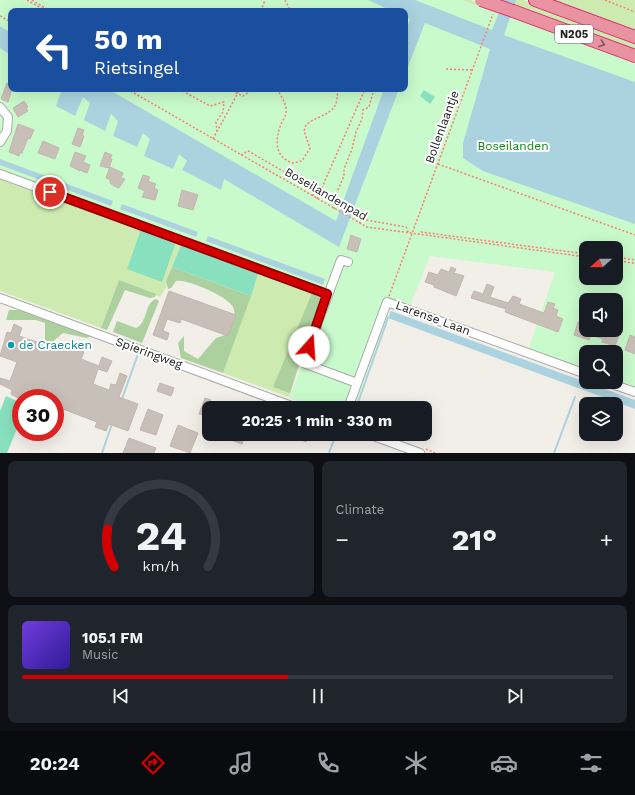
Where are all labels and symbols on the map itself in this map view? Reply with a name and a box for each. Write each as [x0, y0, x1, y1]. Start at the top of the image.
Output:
road number: N205 [555, 25, 593, 43]
one-way arrow [599, 40, 606, 48]
street label: Bollenlaantje [422, 89, 462, 165]
park label: Boseilanden [477, 139, 549, 153]
street label: Boseilandenpad [282, 165, 370, 223]
pin [33, 175, 67, 209]
north arrow [579, 241, 623, 285]
street label: Larense Laan [394, 298, 472, 338]
position arrow [288, 326, 330, 368]
street label: Spieringweg [114, 334, 185, 372]
place label: de Craecken [19, 338, 92, 352]
marker: de Craecken [6, 340, 16, 350]
speed limit sign: 30 [12, 389, 64, 441]

